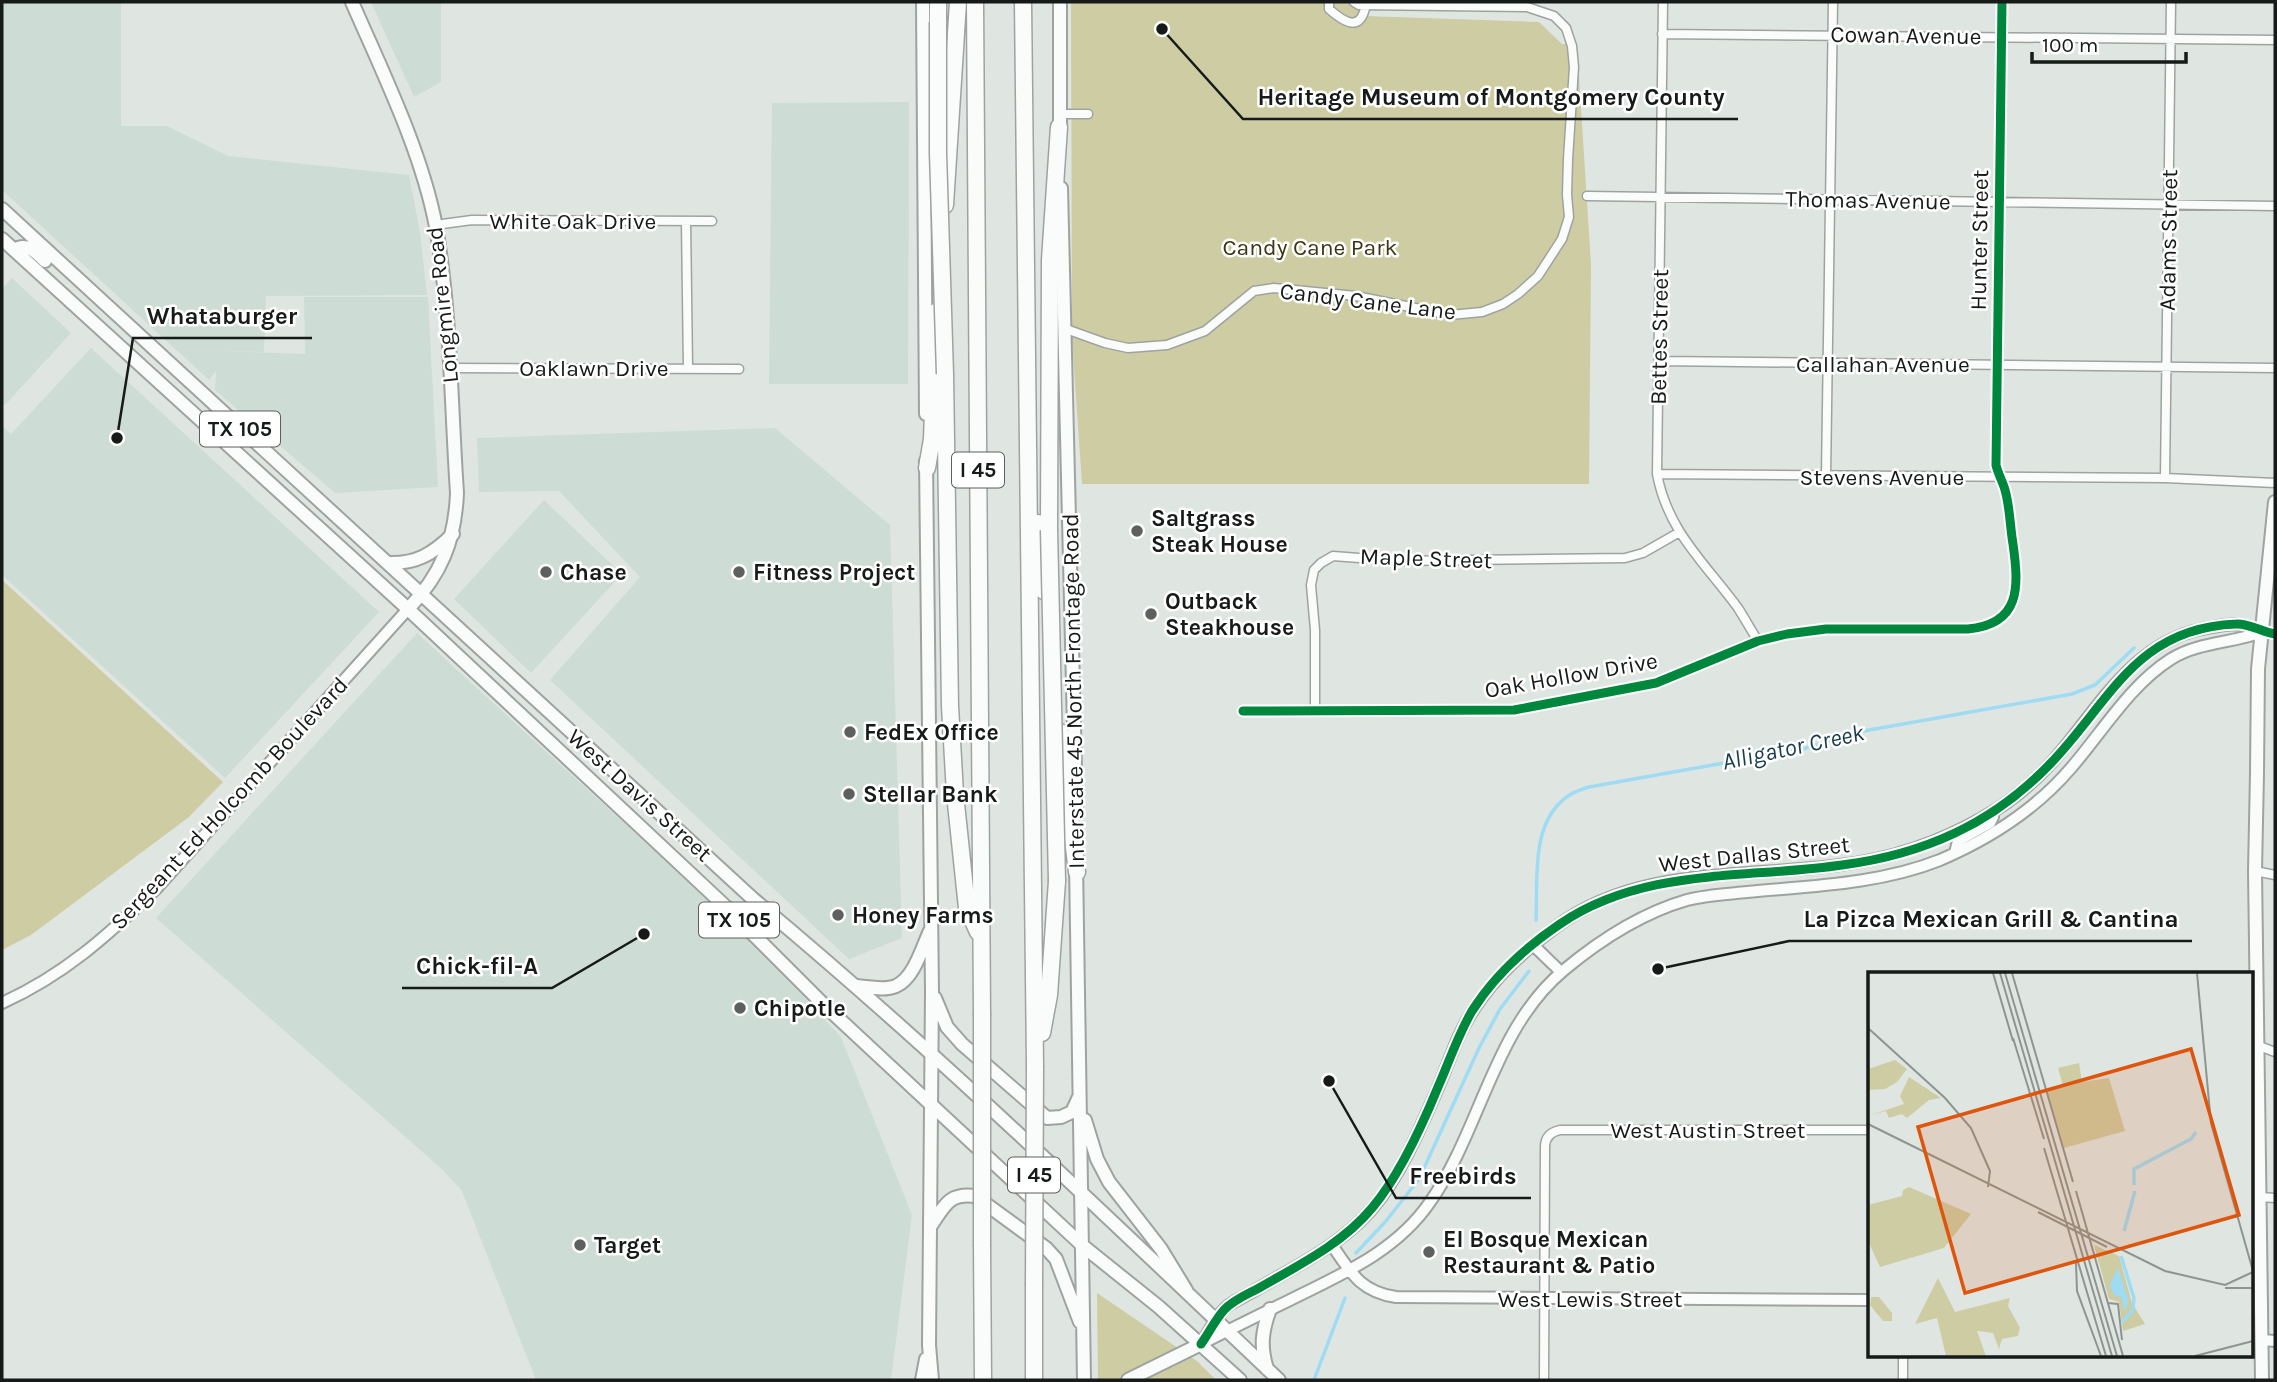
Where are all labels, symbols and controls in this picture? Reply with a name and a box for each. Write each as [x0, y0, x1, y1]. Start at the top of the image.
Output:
street label: Cowan Avenue [1830, 21, 1982, 50]
scale bar [2032, 21, 2186, 65]
text: 100 m [2042, 33, 2099, 57]
callout: Heritage Museum of Montgomery County [1243, 74, 1738, 119]
text: Heritage Museum of Montgomery County [1258, 83, 1724, 111]
street label: Hunter Street [1965, 169, 1994, 311]
street label: Adams Street [2154, 169, 2183, 311]
street label: Thomas Avenue [1785, 186, 1951, 215]
street label: White Oak Drive [490, 208, 656, 235]
street label: Longmire Road [421, 225, 464, 384]
park label: Candy Cane Park [1222, 234, 1398, 261]
street label: Bettes Street [1645, 268, 1674, 405]
street label: Candy Cane Lane [1278, 277, 1458, 326]
callout: Whataburger [133, 293, 312, 338]
text: Whataburger [147, 302, 298, 330]
street label: Callahan Avenue [1796, 351, 1970, 378]
street label: Oaklawn Drive [519, 355, 669, 382]
road number: TX 105 [200, 412, 280, 446]
road number: I 45 [952, 452, 1004, 488]
street label: Stevens Avenue [1800, 464, 1964, 491]
place label: Saltgrass Steak House [1151, 505, 1288, 558]
street label: Interstate 45 North Frontage Road [1057, 513, 1090, 869]
marker: Saltgrass Steak House [1129, 523, 1145, 539]
street label: Maple Street [1359, 543, 1493, 574]
place label: Chase [560, 559, 627, 586]
place label: Fitness Project [753, 559, 915, 586]
marker: Chase [538, 564, 554, 580]
marker: Fitness Project [731, 564, 747, 580]
place label: Outback Steakhouse [1165, 588, 1294, 641]
marker: Outback Steakhouse [1143, 606, 1159, 622]
street label: Oak Hollow Drive [1482, 647, 1660, 704]
street label: Sergeant Ed Holcomb Boulevard [105, 671, 354, 935]
water label: Alligator Creek [1719, 718, 1867, 776]
place label: FedEx Office [864, 719, 999, 746]
street label: West Davis Street [562, 724, 718, 867]
marker: FedEx Office [842, 724, 858, 740]
place label: Stellar Bank [863, 781, 998, 808]
marker: Stellar Bank [841, 786, 857, 802]
street label: West Dallas Street [1657, 831, 1851, 878]
callout: La Pizca Mexican Grill & Cantina [1789, 896, 2192, 941]
road number: TX 105 [699, 902, 779, 937]
place label: Honey Farms [852, 902, 994, 929]
text: La Pizca Mexican Grill & Cantina [1803, 905, 2179, 933]
marker: Honey Farms [830, 907, 846, 923]
callout: Chick-fil-A [402, 943, 552, 988]
text: Chick-fil-A [416, 952, 538, 980]
inset map [1868, 972, 2252, 1358]
place label: Chipotle [754, 995, 846, 1022]
marker: Chipotle [732, 1000, 748, 1016]
street label: West Austin Street [1610, 1117, 1806, 1144]
callout: Freebirds [1396, 1153, 1531, 1198]
road number: I 45 [1008, 1158, 1060, 1192]
text: Freebirds [1409, 1162, 1517, 1190]
place label: El Bosque Mexican Restaurant & Patio [1443, 1226, 1655, 1279]
place label: Target [594, 1232, 661, 1259]
marker: Target [572, 1237, 588, 1253]
marker: El Bosque Mexican Restaurant & Patio [1421, 1244, 1437, 1260]
street label: West Lewis Street [1498, 1286, 1683, 1313]

